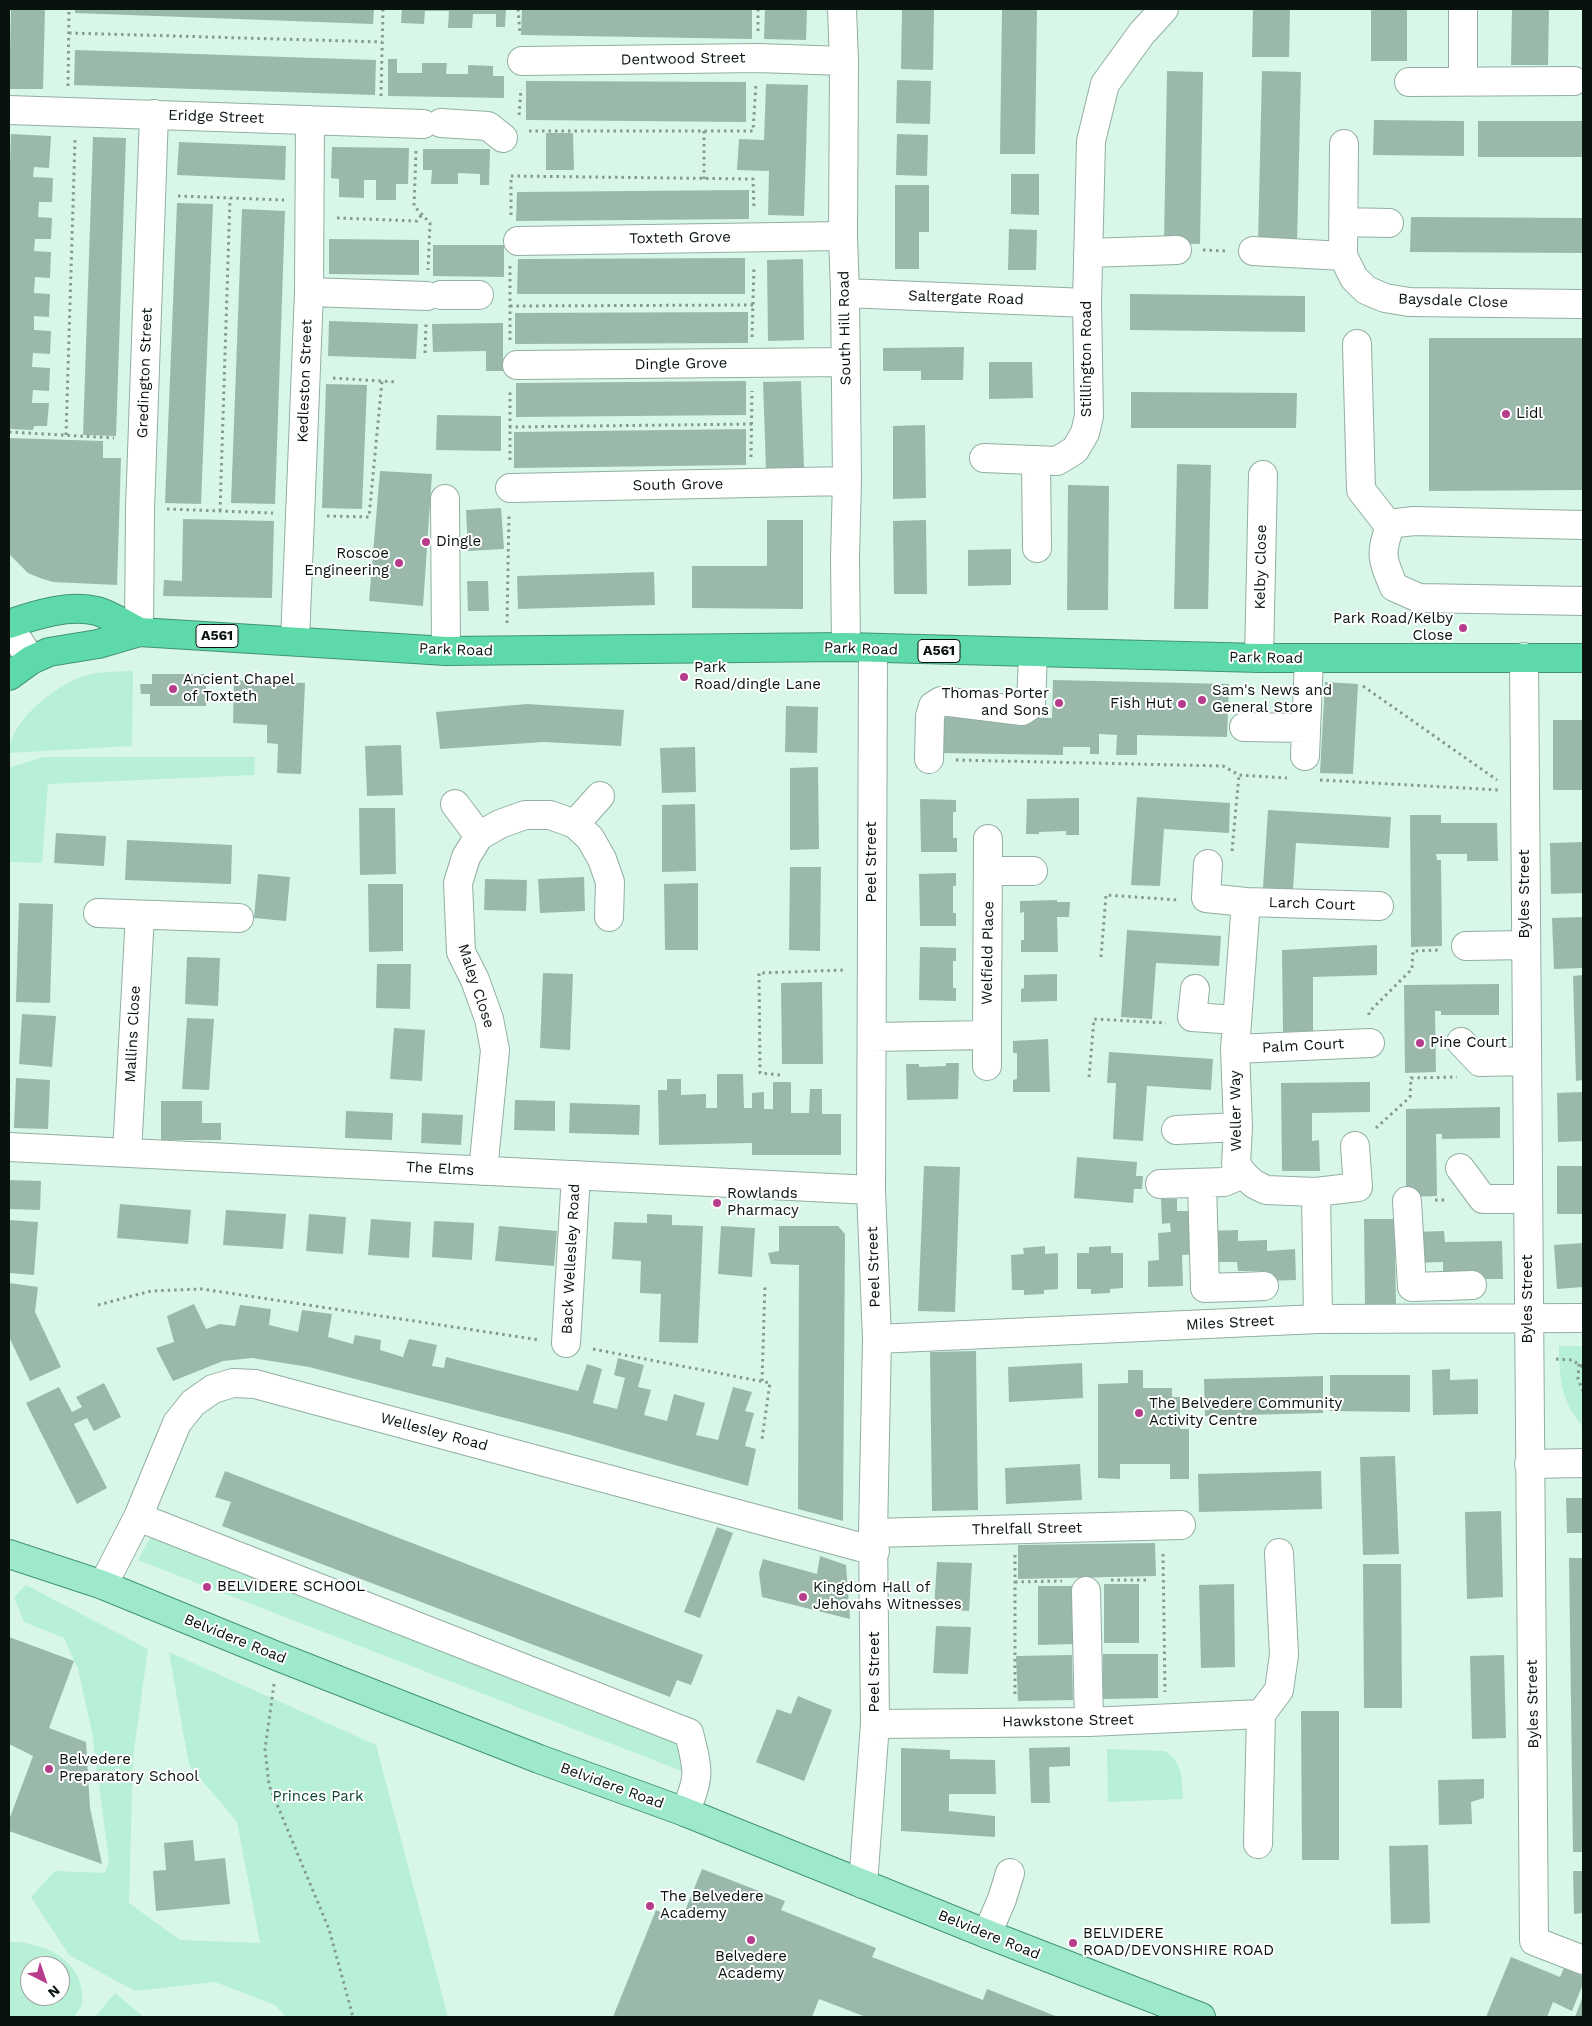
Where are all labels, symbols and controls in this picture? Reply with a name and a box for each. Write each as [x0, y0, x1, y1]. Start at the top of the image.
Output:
street label: Dentwood Street [620, 49, 746, 69]
street label: Eridge Street [168, 106, 264, 128]
street label: Toxteth Grove [629, 228, 731, 248]
street label: South Hill Road [835, 271, 855, 385]
street label: Saltergate Road [908, 287, 1024, 309]
street label: Baysdale Close [1398, 290, 1508, 312]
street label: Stillington Road [1078, 301, 1096, 417]
street label: Gredington Street [134, 307, 156, 439]
street label: Kedleston Street [294, 319, 316, 443]
street label: Dingle Grove [635, 354, 727, 374]
place label: Lidl [1516, 405, 1543, 423]
marker: Lidl [1500, 408, 1512, 420]
street label: South Grove [632, 475, 724, 495]
street label: Kelby Close [1251, 524, 1271, 610]
place label: Dingle [436, 533, 481, 551]
marker: Dingle [420, 536, 432, 548]
place label: Roscoe Engineering [304, 545, 389, 580]
marker: Roscoe Engineering [393, 557, 405, 569]
place label: Park Road/Kelby Close [1333, 610, 1453, 645]
marker: Park Road/Kelby Close [1457, 622, 1469, 634]
road number: A561 [196, 624, 238, 648]
street label: Park Road [824, 639, 898, 659]
street label: Park Road [419, 640, 493, 660]
road number: A561 [918, 640, 960, 662]
street label: Park Road [1229, 648, 1303, 668]
place label: Park Road/dingle Lane [694, 659, 821, 694]
place label: Ancient Chapel of Toxteth [183, 671, 295, 706]
marker: Park Road/dingle Lane [678, 671, 690, 683]
place label: Sam's News and General Store [1212, 682, 1332, 717]
marker: Ancient Chapel of Toxteth [167, 683, 179, 695]
place label: Thomas Porter and Sons [941, 685, 1049, 720]
marker: Sam's News and General Store [1196, 694, 1208, 706]
place label: Fish Hut [1110, 695, 1172, 713]
marker: Thomas Porter and Sons [1053, 697, 1065, 709]
marker: Fish Hut [1176, 698, 1188, 710]
street label: Peel Street [863, 821, 881, 903]
street label: Byles Street [1516, 850, 1534, 938]
street label: Larch Court [1268, 893, 1356, 915]
street label: Welfield Place [978, 901, 998, 1005]
street label: Maley Close [454, 942, 498, 1030]
street label: Mallins Close [121, 985, 145, 1083]
place label: Pine Court [1430, 1034, 1507, 1052]
street label: Palm Court [1262, 1035, 1344, 1057]
marker: Pine Court [1414, 1037, 1426, 1049]
street label: Weller Way [1226, 1070, 1246, 1152]
street label: The Elms [405, 1158, 475, 1180]
street label: Back Wellesley Road [558, 1183, 584, 1335]
place label: Rowlands Pharmacy [727, 1185, 799, 1220]
marker: Rowlands Pharmacy [711, 1197, 723, 1209]
street label: Peel Street [864, 1226, 884, 1308]
street label: Byles Street [1519, 1255, 1537, 1343]
street label: Miles Street [1185, 1312, 1275, 1334]
place label: The Belvedere Community Activity Centre [1149, 1395, 1342, 1430]
marker: The Belvedere Community Activity Centre [1133, 1407, 1145, 1419]
street label: Wellesley Road [378, 1409, 490, 1455]
street label: Threlfall Street [972, 1519, 1082, 1539]
place label: BELVIDERE SCHOOL [217, 1578, 365, 1596]
place label: Kingdom Hall of Jehovahs Witnesses [813, 1579, 962, 1614]
marker: BELVIDERE SCHOOL [201, 1581, 213, 1593]
marker: Kingdom Hall of Jehovahs Witnesses [797, 1591, 809, 1603]
street label: Belvidere Road [181, 1610, 289, 1668]
street label: Peel Street [866, 1631, 884, 1713]
street label: Byles Street [1523, 1659, 1543, 1749]
street label: Hawkstone Street [1002, 1711, 1134, 1731]
place label: Belvedere Preparatory School [59, 1751, 199, 1786]
street label: Belvidere Road [558, 1759, 666, 1813]
marker: Belvedere Preparatory School [43, 1763, 55, 1775]
park label: Princes Park [273, 1788, 363, 1806]
place label: The Belvedere Academy [660, 1888, 764, 1923]
marker: The Belvedere Academy [644, 1900, 656, 1912]
street label: Belvidere Road [935, 1906, 1043, 1964]
place label: BELVIDERE ROAD/DEVONSHIRE ROAD [1083, 1925, 1274, 1960]
marker: Belvedere Academy [745, 1934, 757, 1946]
marker: BELVIDERE ROAD/DEVONSHIRE ROAD [1067, 1937, 1079, 1949]
place label: Belvedere Academy [715, 1948, 787, 1983]
north arrow [20, 1956, 70, 2006]
text: N [45, 1982, 63, 2001]

